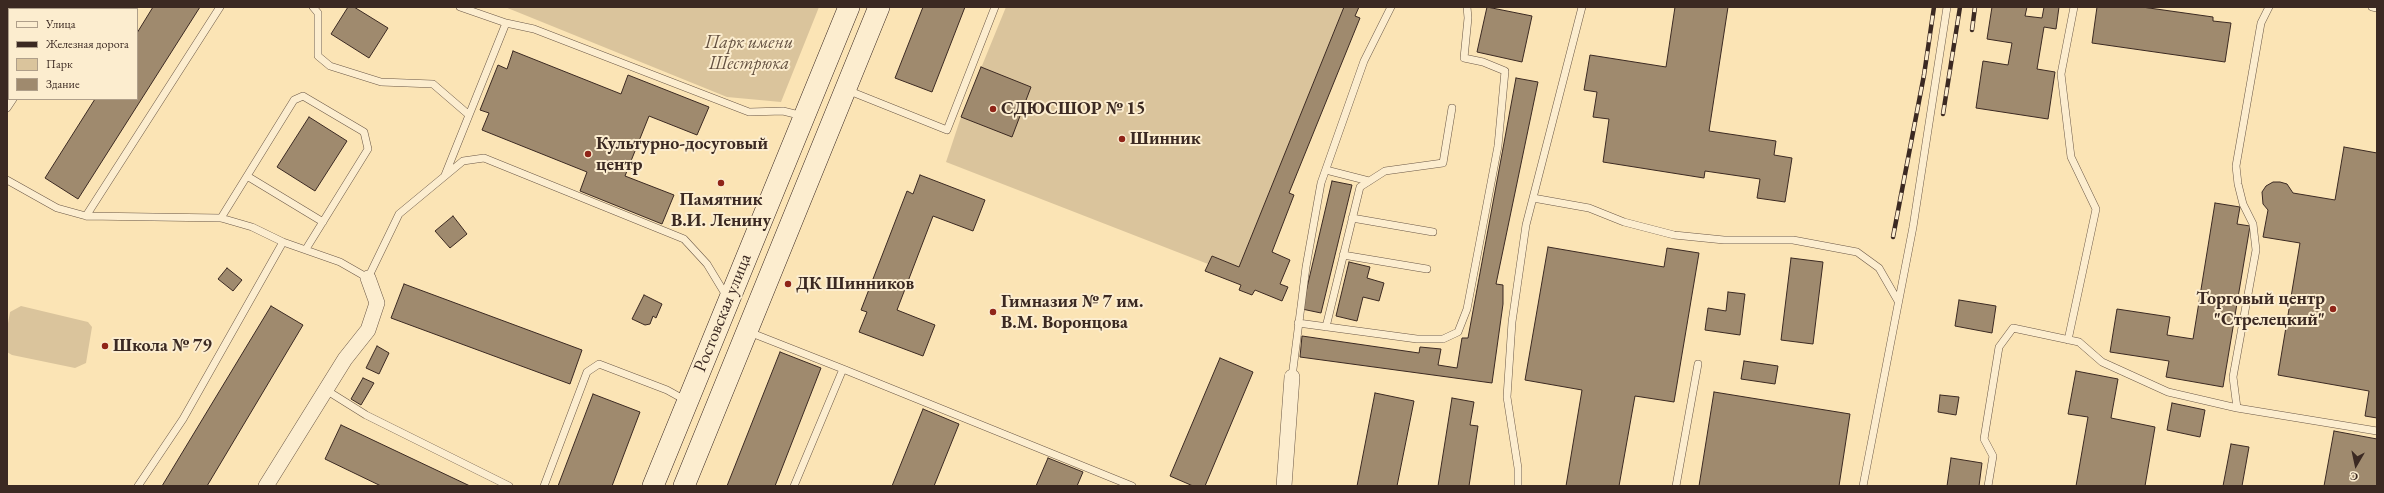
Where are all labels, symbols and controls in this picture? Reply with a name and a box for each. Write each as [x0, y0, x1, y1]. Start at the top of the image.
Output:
legend [8, 8, 138, 100]
text: Улица [46, 16, 76, 32]
park label: Парк имени Шестрюка [705, 32, 793, 74]
text: Железная дорога [46, 36, 129, 52]
text: Парк [46, 56, 73, 72]
text: Здание [46, 76, 80, 92]
place label: СДЮСШОР № 15 [1001, 98, 1145, 120]
marker: СДЮСШОР № 15 [988, 104, 998, 114]
place label: Шинник [1130, 128, 1201, 150]
place label: Культурно-досуговый центр [596, 133, 768, 176]
marker: Шинник [1117, 134, 1127, 144]
marker: Культурно-досуговый центр [583, 149, 593, 159]
marker: Памятник В.И. Ленину [716, 178, 726, 188]
place label: Памятник В.И. Ленину [671, 189, 771, 232]
street label: Ростовская улица [689, 251, 757, 375]
place label: ДК Шинников [796, 273, 914, 295]
marker: ДК Шинников [783, 279, 793, 289]
place label: Торговый центр "Стрелецкий" [2196, 288, 2325, 330]
place label: Гимназия № 7 им. В.М. Воронцова [1001, 291, 1143, 334]
marker: Торговый центр "Стрелецкий" [2328, 304, 2338, 314]
marker: Гимназия № 7 им. В.М. Воронцова [988, 307, 998, 317]
place label: Школа № 79 [113, 335, 212, 357]
marker: Школа № 79 [100, 341, 110, 351]
north arrow [2336, 445, 2376, 485]
text: С [2349, 469, 2359, 484]

